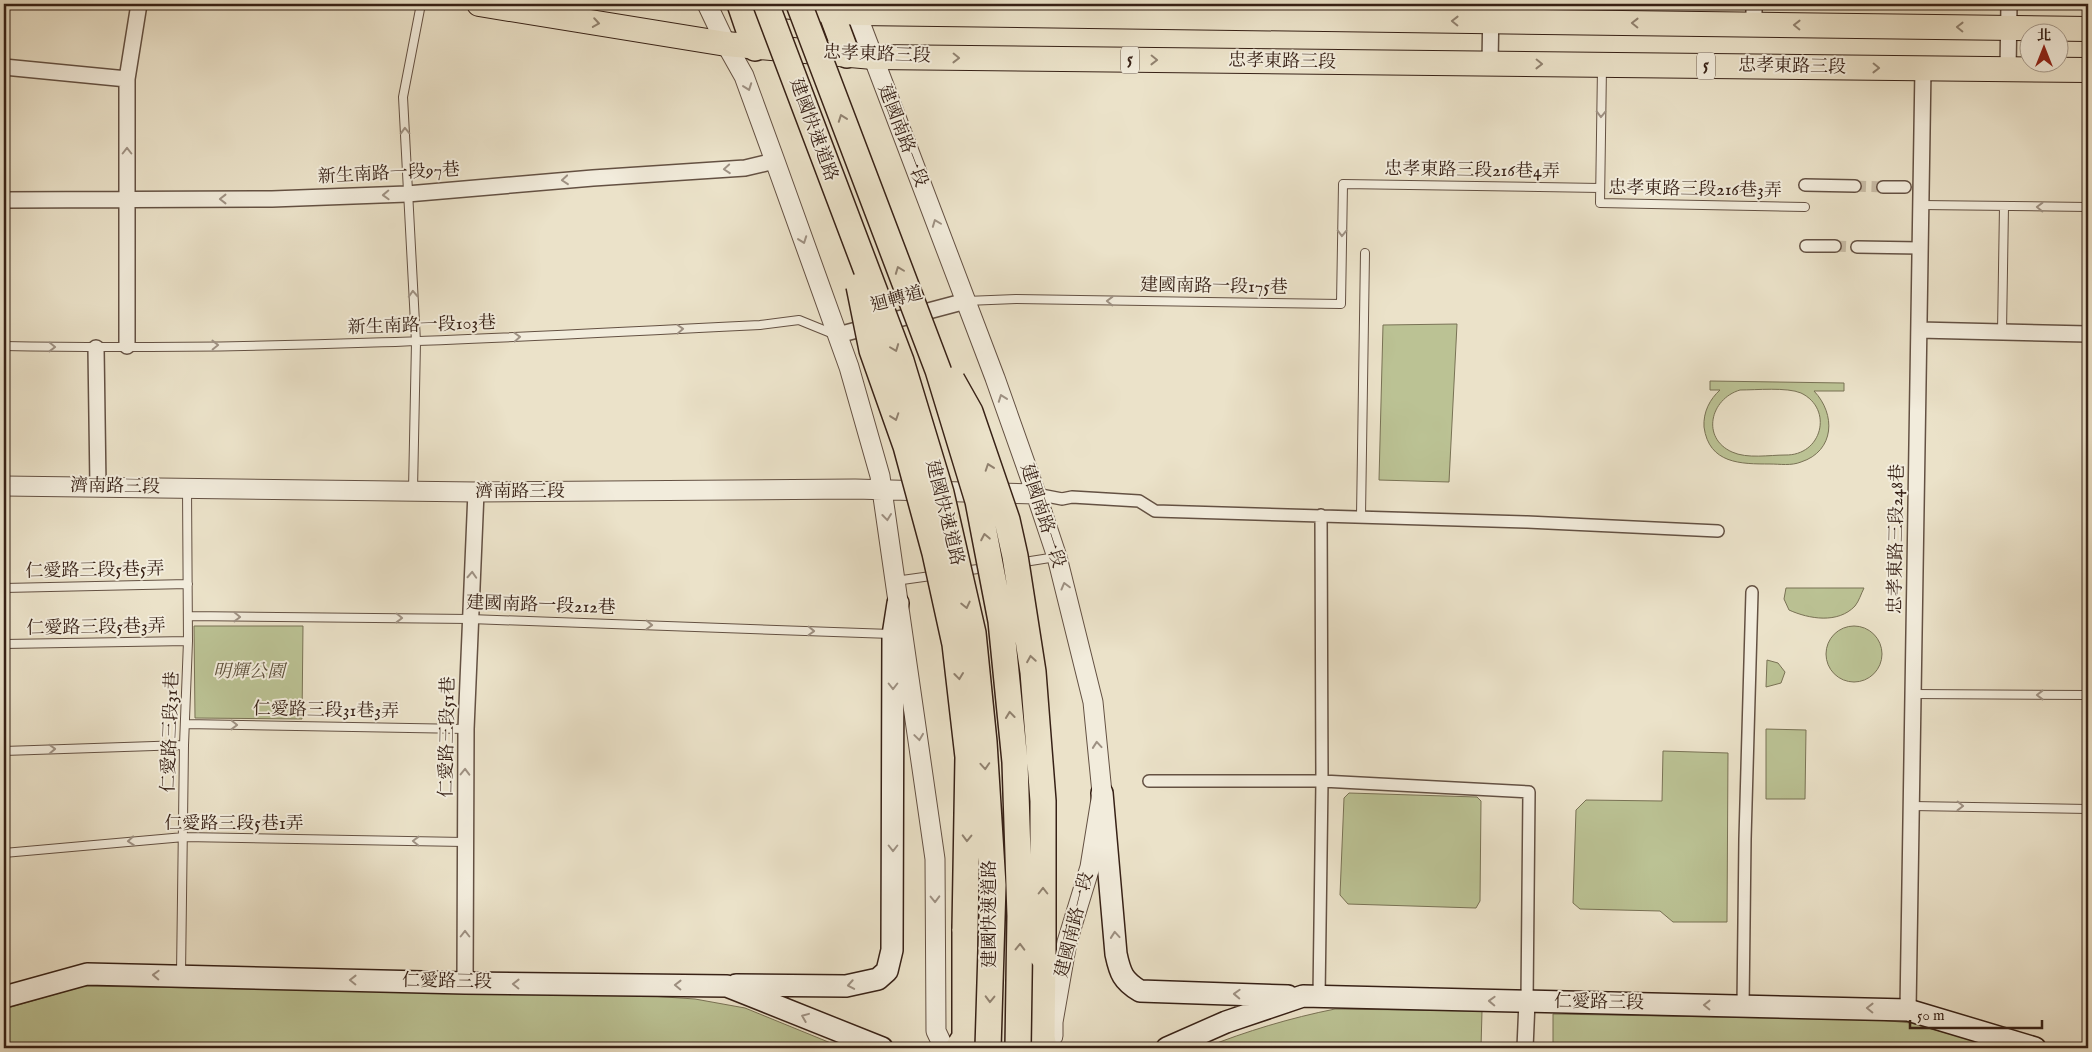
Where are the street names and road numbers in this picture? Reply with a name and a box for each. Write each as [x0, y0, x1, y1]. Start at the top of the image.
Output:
street label: 忠孝東路三段 [823, 42, 931, 68]
road number: 5 [1121, 46, 1139, 74]
street label: 忠孝東路三段 [1228, 50, 1336, 74]
road number: 5 [1697, 52, 1715, 80]
street label: 忠孝東路三段 [1738, 55, 1846, 79]
street label: 建國快速道路 [784, 75, 842, 185]
street label: 建國南路一段 [872, 81, 932, 191]
street label: 忠孝東路三段216巷4弄 [1384, 158, 1560, 184]
street label: 新生南路一段97巷 [317, 159, 461, 189]
street label: 忠孝東路三段216巷3弄 [1608, 177, 1782, 203]
street label: 建國南路一段175巷 [1140, 274, 1288, 300]
street label: 迴轉道 [868, 282, 926, 318]
street label: 新生南路一段103巷 [348, 312, 496, 340]
street label: 建國快速道路 [920, 458, 968, 568]
street label: 建國南路一段 [1014, 461, 1070, 571]
street label: 忠孝東路三段248巷 [1884, 464, 1910, 614]
street label: 濟南路三段 [70, 475, 160, 499]
street label: 濟南路三段 [475, 481, 565, 504]
street label: 仁愛路三段5巷5弄 [25, 558, 165, 584]
street label: 建國南路一段212巷 [466, 592, 616, 620]
street label: 仁愛路三段5巷3弄 [26, 615, 166, 641]
street label: 仁愛路三段31巷 [157, 671, 185, 793]
street label: 仁愛路三段51巷 [435, 676, 461, 798]
street label: 仁愛路三段31巷3弄 [253, 698, 399, 724]
street label: 仁愛路三段5巷1弄 [164, 813, 304, 836]
street label: 建國快速道路 [979, 860, 1002, 968]
street label: 建國南路一段 [1051, 870, 1099, 980]
street label: 仁愛路三段 [402, 970, 492, 994]
street label: 仁愛路三段 [1554, 991, 1644, 1015]

